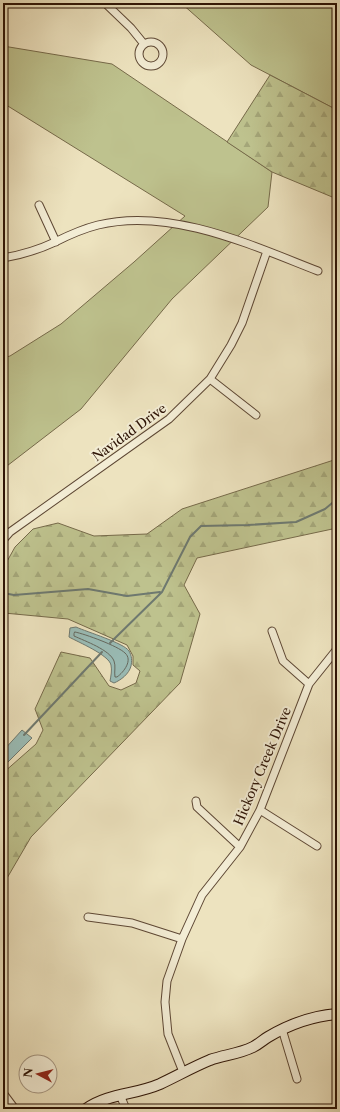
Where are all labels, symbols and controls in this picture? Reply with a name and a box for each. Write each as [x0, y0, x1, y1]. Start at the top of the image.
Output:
street label: Navidad Drive [89, 400, 169, 464]
street label: Hickory Creek Drive [230, 704, 294, 828]
north arrow [18, 1054, 58, 1094]
text: N [21, 1067, 36, 1078]

